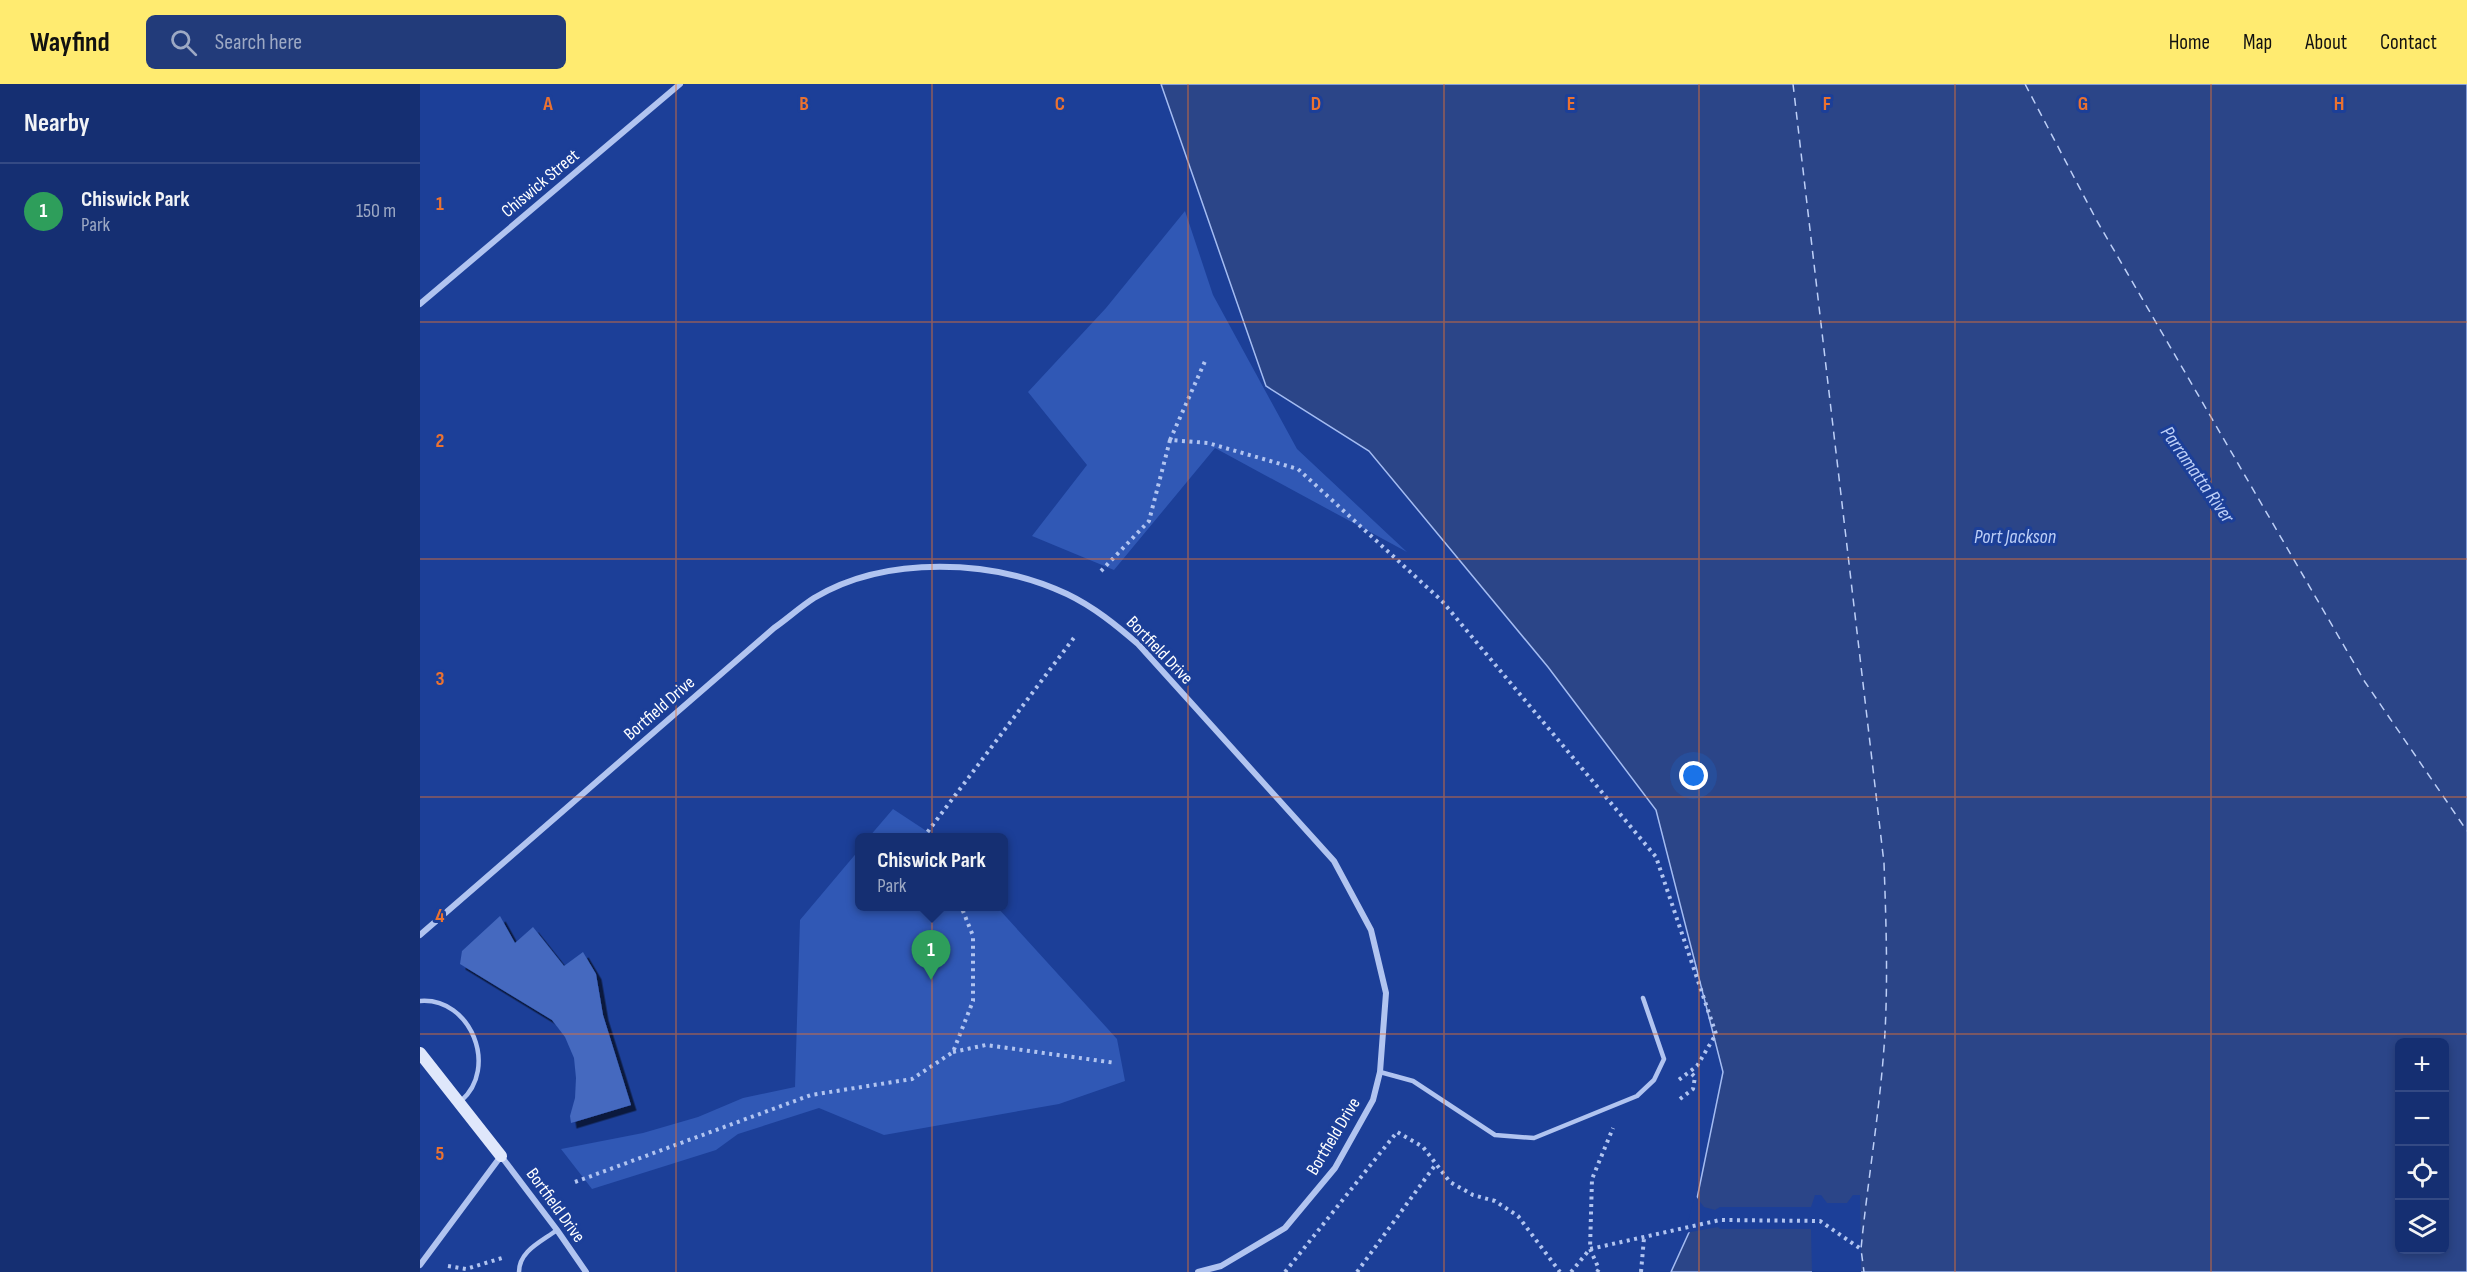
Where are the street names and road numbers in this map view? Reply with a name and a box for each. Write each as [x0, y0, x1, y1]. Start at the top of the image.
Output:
street label: Chiswick Street [497, 145, 584, 222]
street label: Bortfield Drive [1122, 612, 1197, 689]
street label: Bortfield Drive [620, 672, 699, 745]
street label: Bortfield Drive [1302, 1094, 1365, 1179]
street label: Bortfield Drive [522, 1164, 590, 1247]

